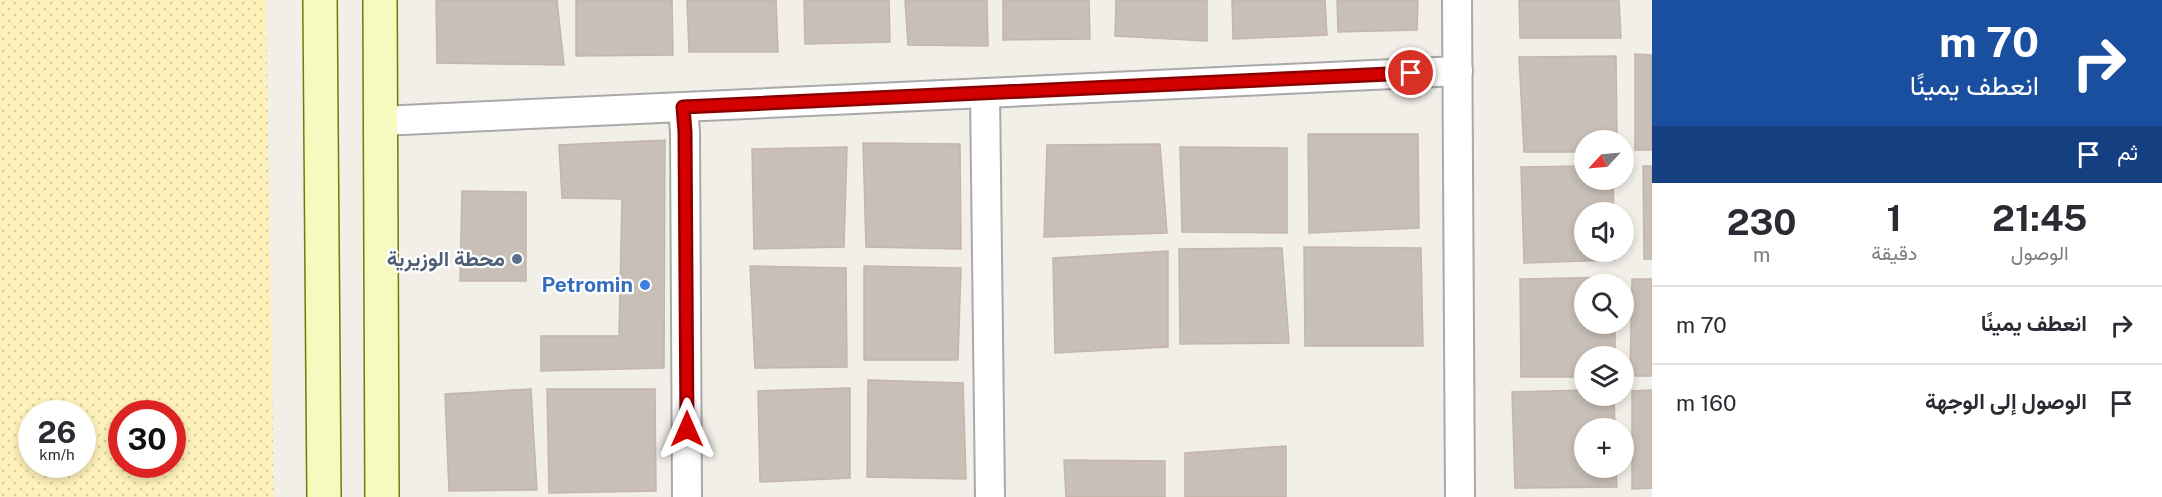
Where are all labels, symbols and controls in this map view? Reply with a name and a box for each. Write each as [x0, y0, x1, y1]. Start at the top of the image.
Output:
text: 70 m [1939, 17, 2039, 66]
icon: right [2060, 24, 2138, 102]
pin [1385, 47, 1436, 98]
icon: arrive [1394, 56, 1427, 89]
text: انعطف يمينًا [1910, 69, 2039, 101]
north arrow [1574, 130, 1634, 190]
map controls [1574, 130, 1634, 478]
icon: arrive [2072, 138, 2105, 171]
text: ثم [2117, 139, 2138, 165]
text: 1 [1887, 197, 1902, 239]
text: 21:45 [1992, 197, 2087, 239]
text: 230 [1727, 201, 1797, 243]
button: sound [1574, 202, 1634, 262]
text: دقيقة [1871, 241, 1917, 265]
text: الوصول [2011, 241, 2069, 265]
text: m [1753, 243, 1770, 267]
place label: محطة الوزيرية [387, 246, 505, 272]
marker: محطة الوزيرية [510, 252, 524, 266]
place label: Petromin [542, 272, 633, 297]
button: search [1574, 274, 1634, 334]
marker: Petromin [638, 278, 652, 292]
icon: right [2105, 309, 2138, 342]
text: انعطف يمينًا [1981, 310, 2087, 336]
text: 70 m [1676, 312, 1727, 338]
button: layers [1574, 346, 1634, 406]
icon: arrive [2105, 387, 2138, 420]
text: الوصول إلى الوجهة [1925, 388, 2087, 414]
text: 160 m [1676, 390, 1736, 416]
position arrow [655, 397, 719, 461]
speed limit sign: 30 [108, 400, 186, 478]
text: 26 [38, 414, 76, 450]
button: + [1574, 418, 1634, 478]
text: km/h [39, 446, 75, 463]

